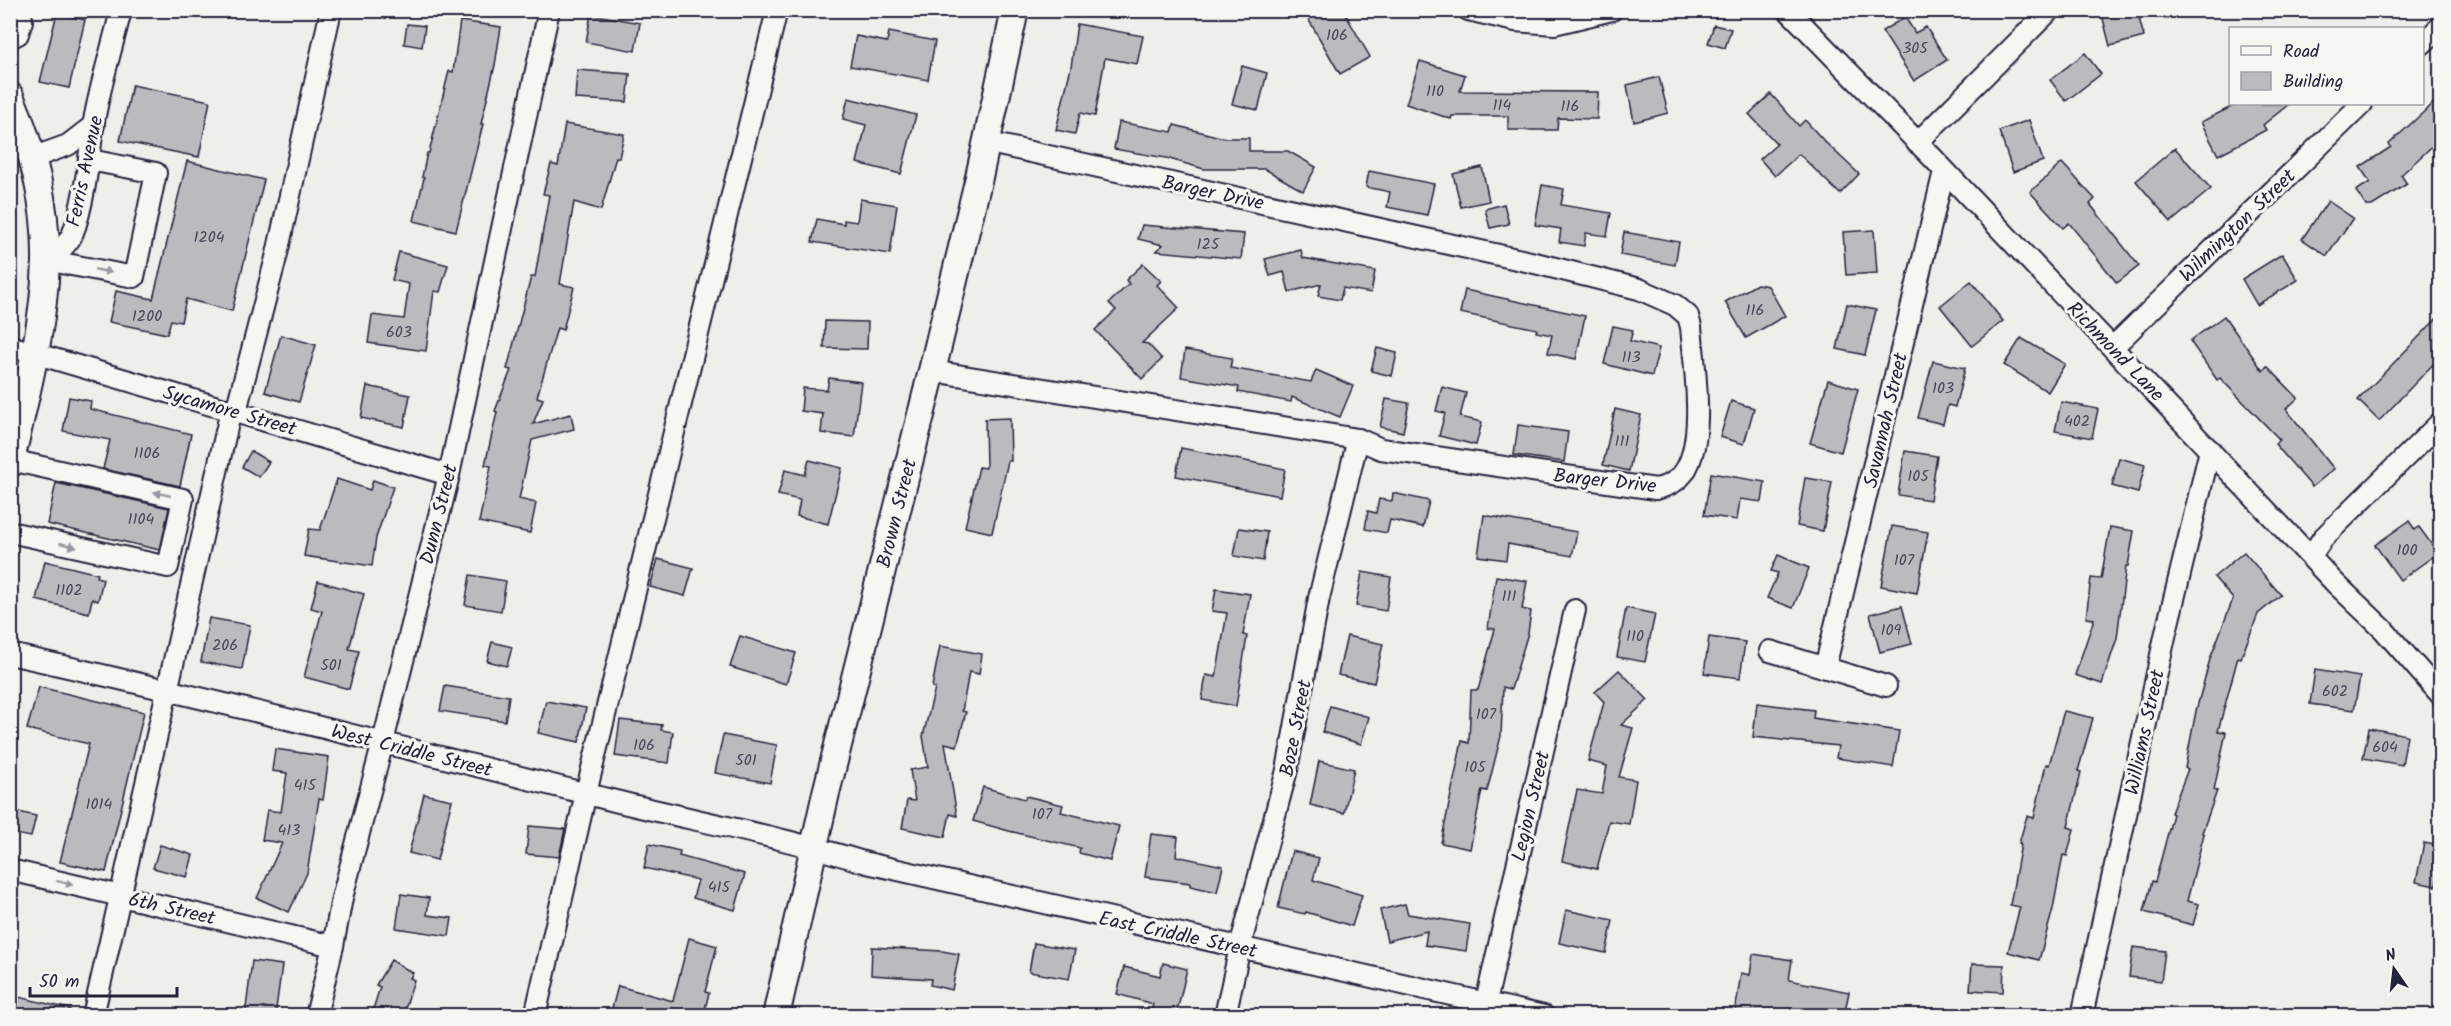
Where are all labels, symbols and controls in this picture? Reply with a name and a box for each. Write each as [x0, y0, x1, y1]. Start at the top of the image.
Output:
house number: 106 [1326, 23, 1348, 48]
legend [2229, 27, 2424, 105]
house number: 305 [1902, 36, 1929, 61]
text: Road [2283, 38, 2320, 67]
text: Building [2283, 68, 2343, 97]
house number: 110 [1426, 79, 1444, 104]
house number: 114 [1493, 93, 1512, 118]
house number: 116 [1561, 94, 1579, 119]
street label: Ferris Avenue [59, 113, 113, 230]
street label: Wilmington Street [2172, 162, 2304, 291]
street label: Barger Drive [1159, 168, 1267, 220]
house number: 1204 [193, 225, 225, 250]
house number: 125 [1197, 232, 1221, 257]
one-way arrow [94, 267, 113, 276]
street label: Richmond Lane [2058, 295, 2171, 410]
house number: 116 [1746, 298, 1764, 323]
house number: 1200 [132, 304, 162, 329]
house number: 603 [386, 320, 412, 345]
house number: 113 [1621, 345, 1641, 370]
street label: Savannah Street [1856, 349, 1918, 491]
house number: 103 [1932, 376, 1954, 401]
street label: Sycamore Street [159, 378, 300, 446]
house number: 402 [2064, 409, 2090, 434]
house number: 111 [1614, 429, 1630, 454]
house number: 1106 [134, 441, 160, 466]
street label: Brown Street [869, 455, 927, 571]
street label: Dunn Street [412, 461, 468, 568]
street label: Barger Drive [1552, 461, 1658, 503]
house number: 105 [1907, 464, 1930, 489]
one-way arrow [152, 488, 171, 498]
house number: 1104 [128, 507, 155, 532]
house number: 100 [2396, 538, 2418, 563]
one-way arrow [58, 540, 77, 550]
house number: 107 [1894, 548, 1915, 573]
house number: 1102 [55, 578, 83, 603]
house number: 111 [1501, 584, 1517, 609]
house number: 109 [1881, 618, 1902, 643]
house number: 110 [1626, 624, 1644, 649]
house number: 206 [212, 633, 238, 658]
house number: 501 [320, 653, 342, 678]
street label: Williams Street [2117, 666, 2175, 798]
street label: Boze Street [1272, 677, 1322, 780]
house number: 602 [2322, 679, 2348, 704]
house number: 107 [1476, 702, 1497, 727]
street label: West Criddle Street [328, 716, 496, 787]
house number: 106 [633, 733, 655, 758]
house number: 604 [2372, 735, 2398, 760]
house number: 501 [735, 748, 757, 773]
street label: Legion Street [1504, 748, 1560, 865]
house number: 105 [1464, 755, 1487, 780]
house number: 415 [294, 773, 318, 798]
house number: 1014 [86, 792, 113, 817]
house number: 107 [1032, 802, 1053, 827]
house number: 413 [278, 818, 300, 843]
house number: 415 [708, 875, 732, 900]
one-way arrow [56, 878, 75, 888]
street label: 6th Street [125, 884, 218, 936]
street label: East Criddle Street [1095, 904, 1260, 968]
north arrow [2364, 939, 2424, 999]
text: N [2383, 943, 2399, 969]
scale bar [30, 960, 177, 998]
text: 50 m [39, 968, 79, 997]

